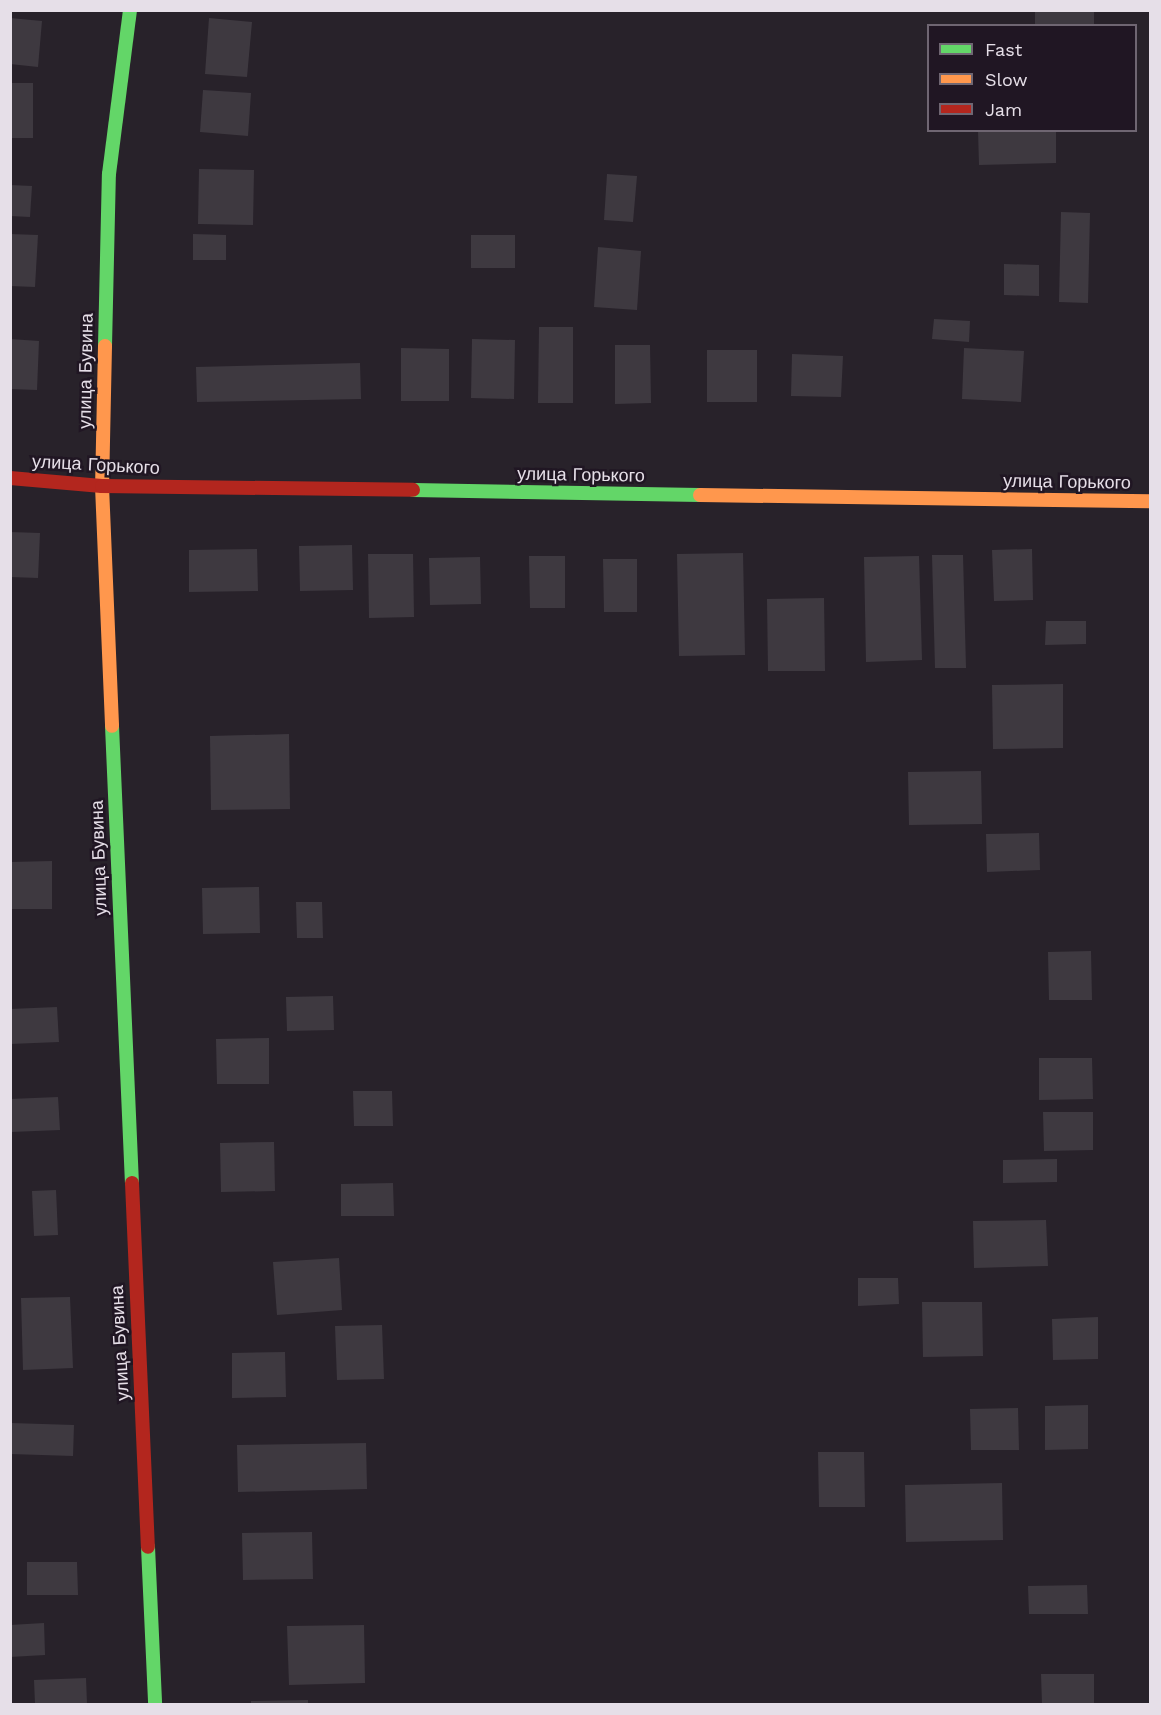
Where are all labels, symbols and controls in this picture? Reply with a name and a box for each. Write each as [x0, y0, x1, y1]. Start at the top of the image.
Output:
legend [927, 24, 1137, 132]
text: Fast [985, 39, 1022, 60]
text: Slow [985, 69, 1028, 90]
text: Jam [985, 99, 1022, 120]
street label: улица Бувина [74, 313, 98, 429]
street label: улица Горького [32, 451, 160, 479]
street label: улица Горького [517, 463, 645, 487]
street label: улица Горького [1003, 470, 1131, 494]
street label: улица Бувина [86, 800, 112, 916]
street label: улица Бувина [106, 1285, 134, 1401]

